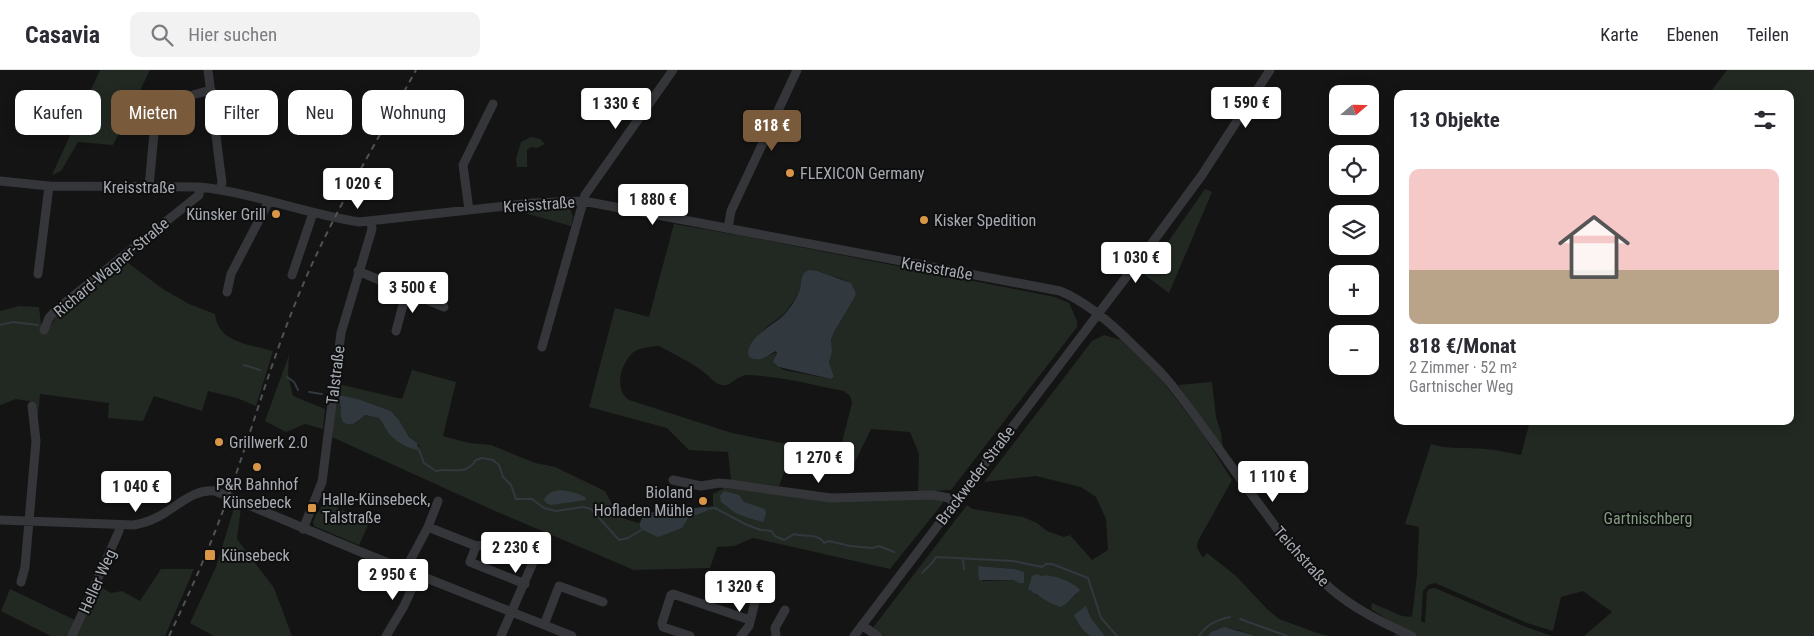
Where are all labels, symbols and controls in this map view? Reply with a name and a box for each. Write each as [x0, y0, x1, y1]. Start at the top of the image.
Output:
search box [130, 12, 480, 57]
text: Casavia [25, 21, 100, 49]
icon: search [148, 21, 176, 49]
text: Hier suchen [188, 23, 277, 46]
text: Karte [1600, 24, 1639, 45]
text: Ebenen [1667, 24, 1719, 45]
text: Teilen [1747, 24, 1789, 45]
north arrow [1329, 85, 1379, 135]
map controls [1329, 85, 1379, 375]
pin: 1 590 € [1200, 87, 1292, 129]
pin: 1 330 € [570, 88, 662, 130]
chip: Kaufen [15, 90, 101, 135]
chip: Mieten [111, 90, 195, 135]
chip: Filter [205, 90, 278, 135]
chip: Neu [288, 90, 352, 135]
chip: Wohnung [362, 90, 464, 135]
text: 1 590 € [1222, 93, 1270, 112]
text: 1 330 € [592, 94, 640, 113]
icon: filters [1751, 106, 1779, 134]
text: 13 Objekte [1409, 108, 1500, 132]
pin: 818 € [737, 109, 807, 152]
text: 818 € [754, 116, 790, 135]
button: locate [1329, 145, 1379, 195]
place label: FLEXICON Germany [800, 164, 925, 183]
marker: FLEXICON Germany [784, 167, 796, 179]
pin: 1 020 € [312, 168, 404, 210]
text: 1 020 € [334, 174, 382, 193]
street label: Kreisstraße [103, 178, 175, 197]
pin: 1 880 € [607, 184, 699, 226]
text: 1 880 € [629, 190, 677, 209]
street label: Kreisstraße [502, 193, 576, 216]
icon: home [1549, 202, 1639, 292]
place label: Künsker Grill [186, 205, 266, 224]
button: layers [1329, 205, 1379, 255]
marker: Künsker Grill [270, 208, 282, 220]
place label: Kisker Spedition [934, 211, 1036, 230]
street label: Richard-Wagner-Straße [50, 214, 173, 321]
marker: Kisker Spedition [918, 214, 930, 226]
pin: 1 030 € [1090, 242, 1182, 284]
text: 1 030 € [1112, 248, 1160, 267]
street label: Kreisstraße [900, 253, 974, 284]
button: + [1329, 265, 1379, 315]
pin: 3 500 € [367, 272, 459, 314]
text: 3 500 € [389, 278, 437, 297]
button: − [1329, 325, 1379, 375]
text: 818 €/Monat [1409, 334, 1516, 358]
street label: Talstraße [322, 345, 349, 405]
text: 2 Zimmer · 52 m² [1409, 358, 1517, 377]
text: Gartnischer Weg [1409, 377, 1513, 396]
street label: Brackweder Straße [932, 422, 1019, 528]
place label: Grillwerk 2.0 [229, 433, 308, 452]
marker: Grillwerk 2.0 [213, 436, 225, 448]
pin: 1 270 € [773, 442, 865, 484]
text: 1 270 € [795, 448, 843, 467]
pin: 1 110 € [1227, 460, 1319, 503]
marker: P&R Bahnhof Künsebeck [251, 461, 263, 473]
text: 1 110 € [1249, 467, 1297, 486]
pin: 1 040 € [90, 470, 182, 513]
place label: P&R Bahnhof Künsebeck [216, 475, 298, 512]
text: 1 040 € [112, 477, 160, 496]
place label: Bioland Hofladen Mühle [594, 483, 693, 520]
place label: Halle-Künsebeck, Talstraße [322, 490, 430, 527]
marker: Bioland Hofladen Mühle [697, 495, 709, 507]
marker: Halle-Künsebeck, Talstraße [306, 502, 318, 514]
park label: Gartnischberg [1604, 509, 1692, 528]
street label: Teichstraße [1270, 522, 1333, 590]
pin: 2 230 € [470, 532, 562, 574]
text: 2 230 € [492, 538, 540, 557]
street label: Heller Weg [75, 546, 120, 616]
place label: Künsebeck [221, 546, 291, 565]
marker: Künsebeck [203, 548, 217, 562]
pin: 2 950 € [347, 558, 439, 601]
text: 2 950 € [369, 565, 417, 584]
pin: 1 320 € [694, 570, 786, 613]
text: 1 320 € [716, 577, 764, 596]

